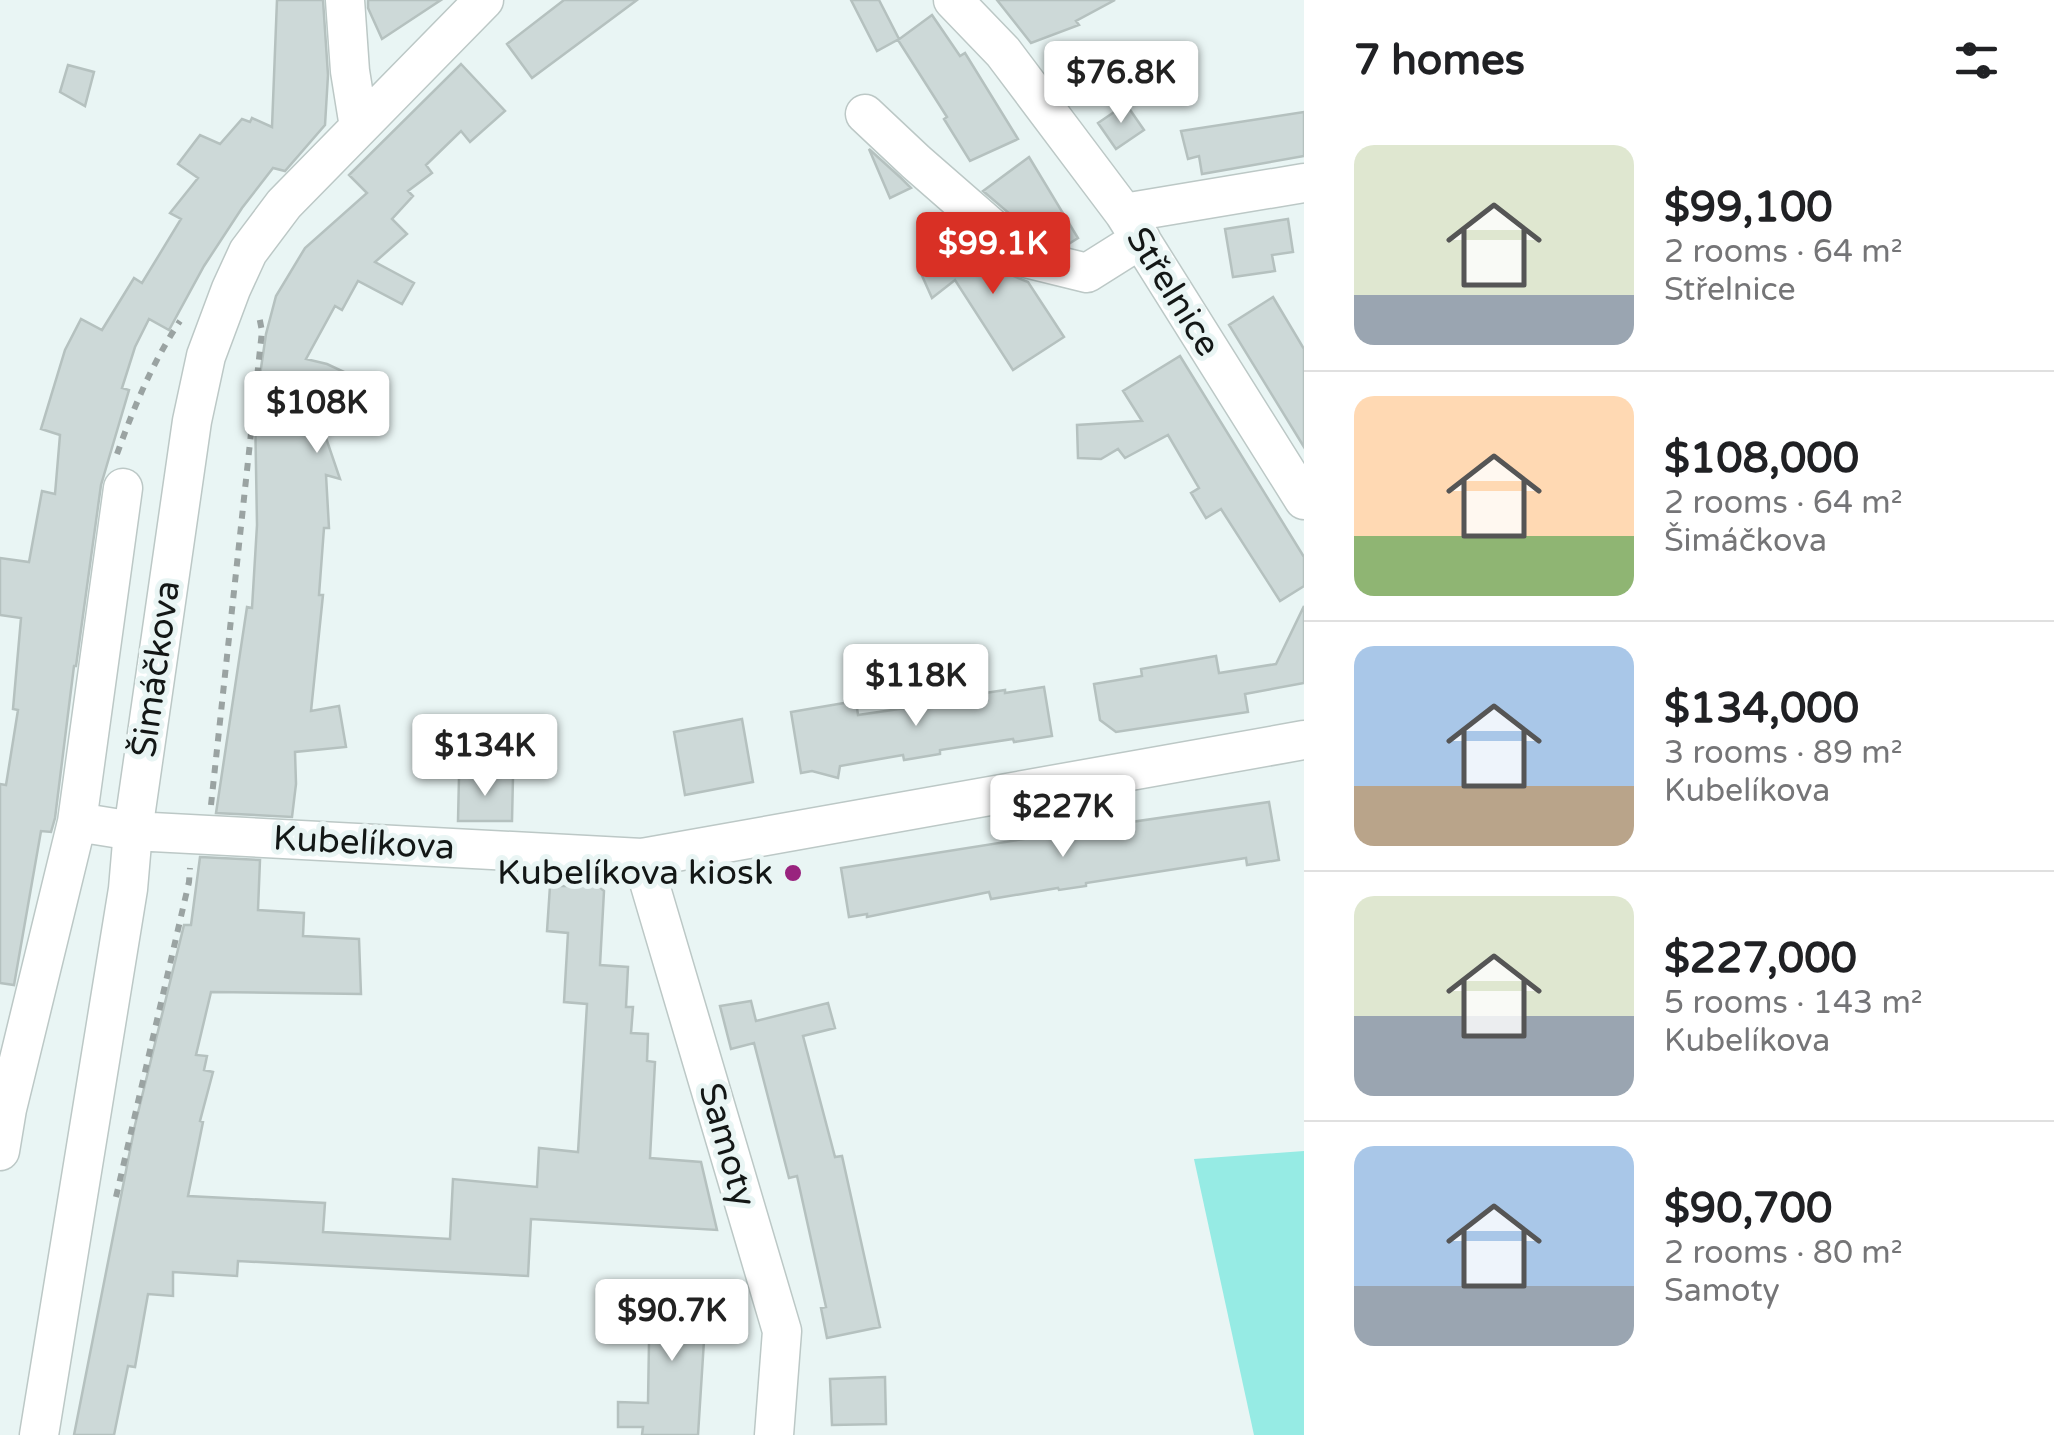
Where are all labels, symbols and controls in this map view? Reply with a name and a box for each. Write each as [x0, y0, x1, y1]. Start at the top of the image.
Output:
icon: filters [1949, 33, 2004, 88]
text: 7 homes [1354, 35, 1525, 86]
pin: $76.8K [1040, 41, 1202, 126]
text: $76.8K [1066, 54, 1176, 92]
text: $99,100 [1664, 182, 1833, 233]
icon: home [1434, 185, 1554, 305]
pin: $99.1K [912, 212, 1074, 297]
street label: Střelnice [1117, 220, 1229, 364]
text: $99.1K [938, 225, 1048, 263]
text: 2 rooms · 64 m² [1664, 233, 1903, 271]
text: Střelnice [1664, 271, 1796, 309]
pin: $108K [247, 371, 387, 456]
text: $108K [266, 384, 368, 422]
text: $108,000 [1664, 433, 1859, 484]
icon: home [1434, 436, 1554, 556]
text: 2 rooms · 64 m² [1664, 484, 1903, 522]
text: Šimáčkova [1664, 522, 1827, 560]
street label: Šimáčkova [123, 578, 189, 760]
pin: $118K [846, 644, 986, 729]
text: $118K [865, 657, 967, 695]
text: $134,000 [1664, 683, 1859, 734]
icon: home [1434, 686, 1554, 806]
pin: $134K [415, 714, 555, 799]
text: $134K [434, 727, 536, 765]
text: 3 rooms · 89 m² [1664, 734, 1903, 772]
text: Kubelíkova [1664, 772, 1830, 810]
pin: $227K [993, 775, 1133, 860]
text: $227K [1012, 788, 1114, 826]
street label: Kubelíkova [272, 817, 456, 869]
place label: Kubelíkova kiosk [497, 852, 773, 894]
marker: Kubelíkova kiosk [782, 862, 804, 884]
text: $227,000 [1664, 933, 1857, 984]
icon: home [1434, 936, 1554, 1056]
text: 5 rooms · 143 m² [1664, 984, 1923, 1022]
text: Kubelíkova [1664, 1022, 1830, 1060]
street label: Samoty [689, 1078, 765, 1212]
text: $90,700 [1664, 1183, 1832, 1234]
icon: home [1434, 1186, 1554, 1306]
text: 2 rooms · 80 m² [1664, 1234, 1903, 1272]
text: Samoty [1664, 1272, 1780, 1310]
pin: $90.7K [591, 1279, 753, 1364]
text: $90.7K [617, 1292, 727, 1330]

